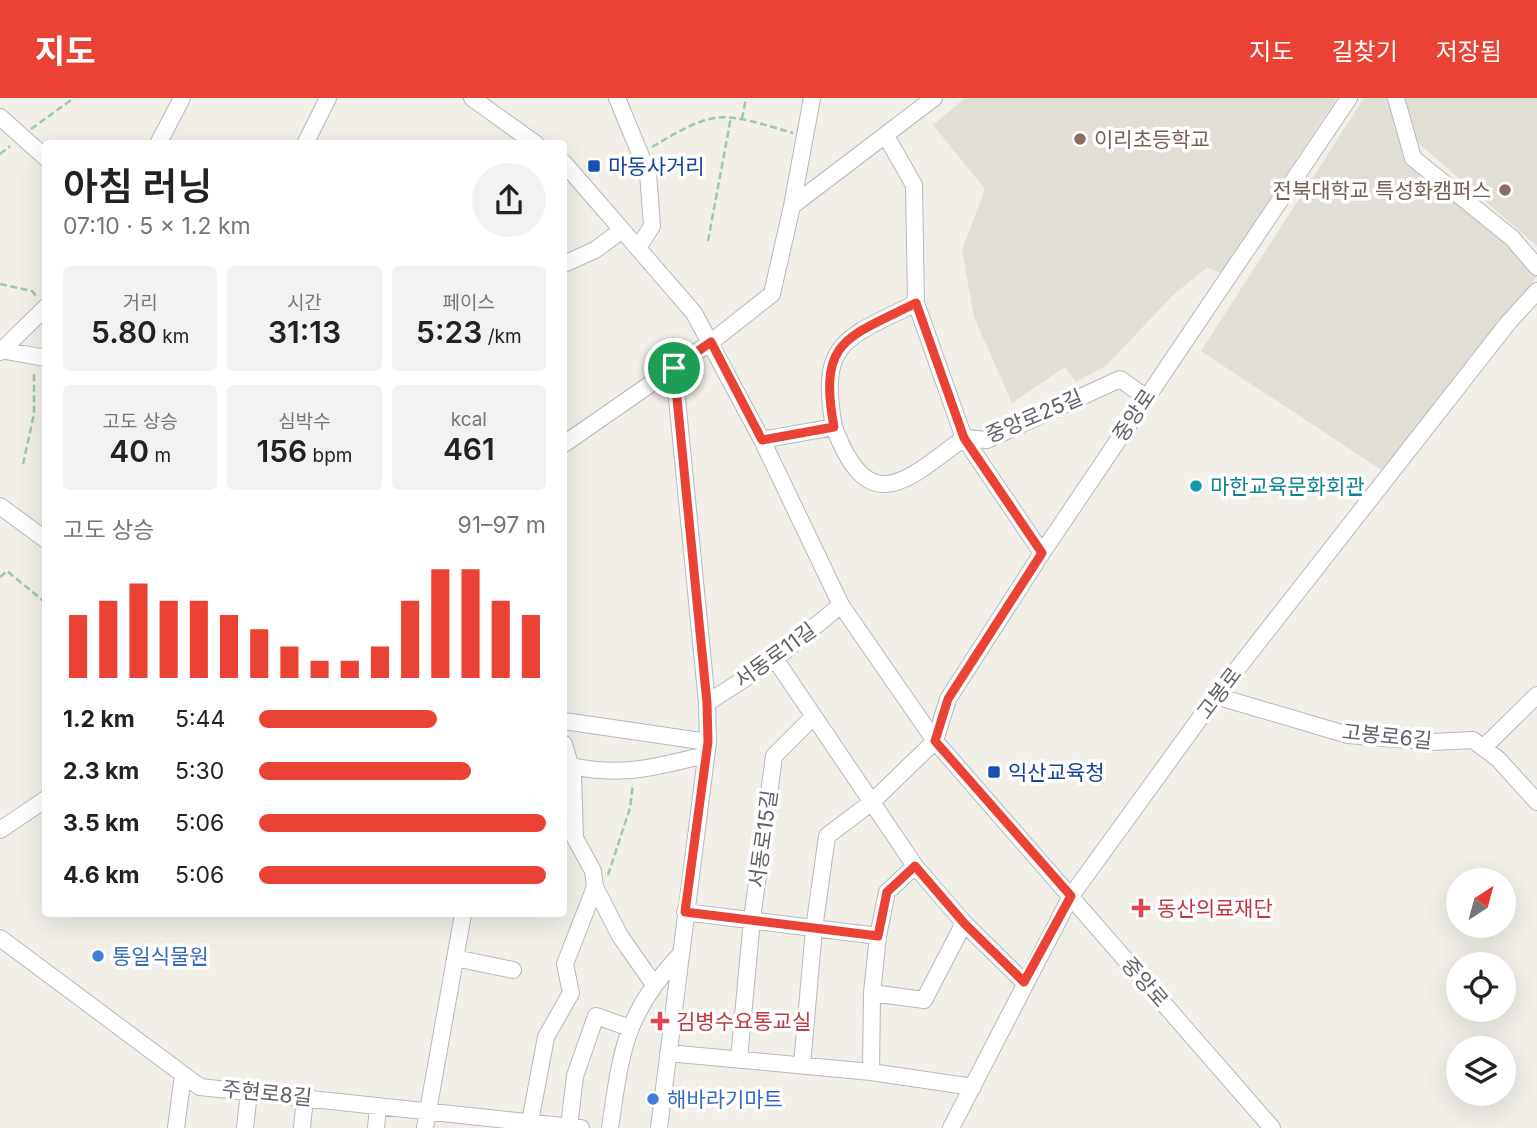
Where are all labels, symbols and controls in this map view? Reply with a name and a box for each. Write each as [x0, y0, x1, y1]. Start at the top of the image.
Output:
text: 지도 [35, 31, 96, 71]
text: 지도 [1249, 37, 1294, 66]
text: 길찾기 [1332, 37, 1398, 66]
text: 저장됨 [1436, 37, 1502, 66]
place label: 이리초등학교 [1094, 127, 1210, 152]
marker: 이리초등학교 [1072, 131, 1088, 147]
place label: 마동사거리 [608, 154, 705, 179]
marker: 마동사거리 [586, 158, 602, 174]
text: 아침 러닝 [63, 163, 212, 209]
button: share [472, 163, 546, 237]
place label: 전북대학교 특성화캠퍼스 [1273, 178, 1491, 203]
marker: 전북대학교 특성화캠퍼스 [1497, 182, 1513, 198]
text: 07:10 · 5 × 1.2 km [63, 212, 251, 240]
text: 거리 [123, 291, 158, 314]
text: 시간 [287, 291, 322, 314]
text: 페이스 [443, 291, 495, 314]
text: 5.80 [91, 314, 157, 350]
text: 31:13 [268, 314, 341, 350]
text: 5:23 [416, 314, 482, 350]
text: km [157, 325, 189, 348]
text: /km [482, 325, 522, 348]
pin [644, 338, 704, 398]
icon: arrive [655, 349, 693, 387]
street label: 중앙로25길 [982, 384, 1086, 448]
street label: 중앙로 [1107, 384, 1161, 446]
text: kcal [451, 408, 487, 431]
text: 고도 상승 [103, 410, 178, 433]
text: 심박수 [278, 410, 331, 433]
text: 461 [443, 431, 495, 467]
text: 40 [109, 433, 149, 469]
text: 156 [256, 433, 307, 469]
text: m [149, 444, 171, 467]
text: bpm [307, 444, 353, 467]
place label: 마한교육문화회관 [1210, 474, 1365, 499]
marker: 마한교육문화회관 [1188, 478, 1204, 494]
text: 91–97 m [457, 511, 546, 539]
text: 고도 상승 [63, 516, 154, 544]
street label: 서동로11길 [729, 617, 821, 693]
street label: 고봉로 [1192, 662, 1246, 724]
text: 1.2 km [63, 705, 135, 733]
text: 5:44 [175, 705, 225, 733]
street label: 고봉로6길 [1341, 719, 1433, 753]
text: 2.3 km [63, 757, 139, 785]
text: 5:30 [175, 757, 224, 785]
place label: 익산교육청 [1008, 760, 1105, 785]
marker: 익산교육청 [986, 764, 1002, 780]
street label: 서동로15길 [744, 788, 782, 890]
text: 3.5 km [63, 809, 139, 837]
text: 5:06 [175, 809, 224, 837]
text: 4.6 km [63, 861, 140, 889]
text: 5:06 [175, 861, 224, 889]
north arrow [1446, 868, 1516, 938]
map controls [1446, 868, 1516, 1106]
place label: 동산의료재단 [1157, 896, 1273, 921]
marker: 동산의료재단 [1131, 898, 1151, 918]
place label: 통일식물원 [112, 944, 209, 969]
marker: 통일식물원 [90, 948, 106, 964]
street label: 중앙로 [1117, 952, 1173, 1012]
button: locate [1446, 952, 1516, 1022]
place label: 김병수요통교실 [676, 1009, 811, 1034]
marker: 김병수요통교실 [650, 1011, 670, 1031]
button: layers [1446, 1036, 1516, 1106]
street label: 주현로8길 [221, 1076, 313, 1110]
place label: 해바라기마트 [667, 1087, 783, 1112]
marker: 해바라기마트 [645, 1091, 661, 1107]

